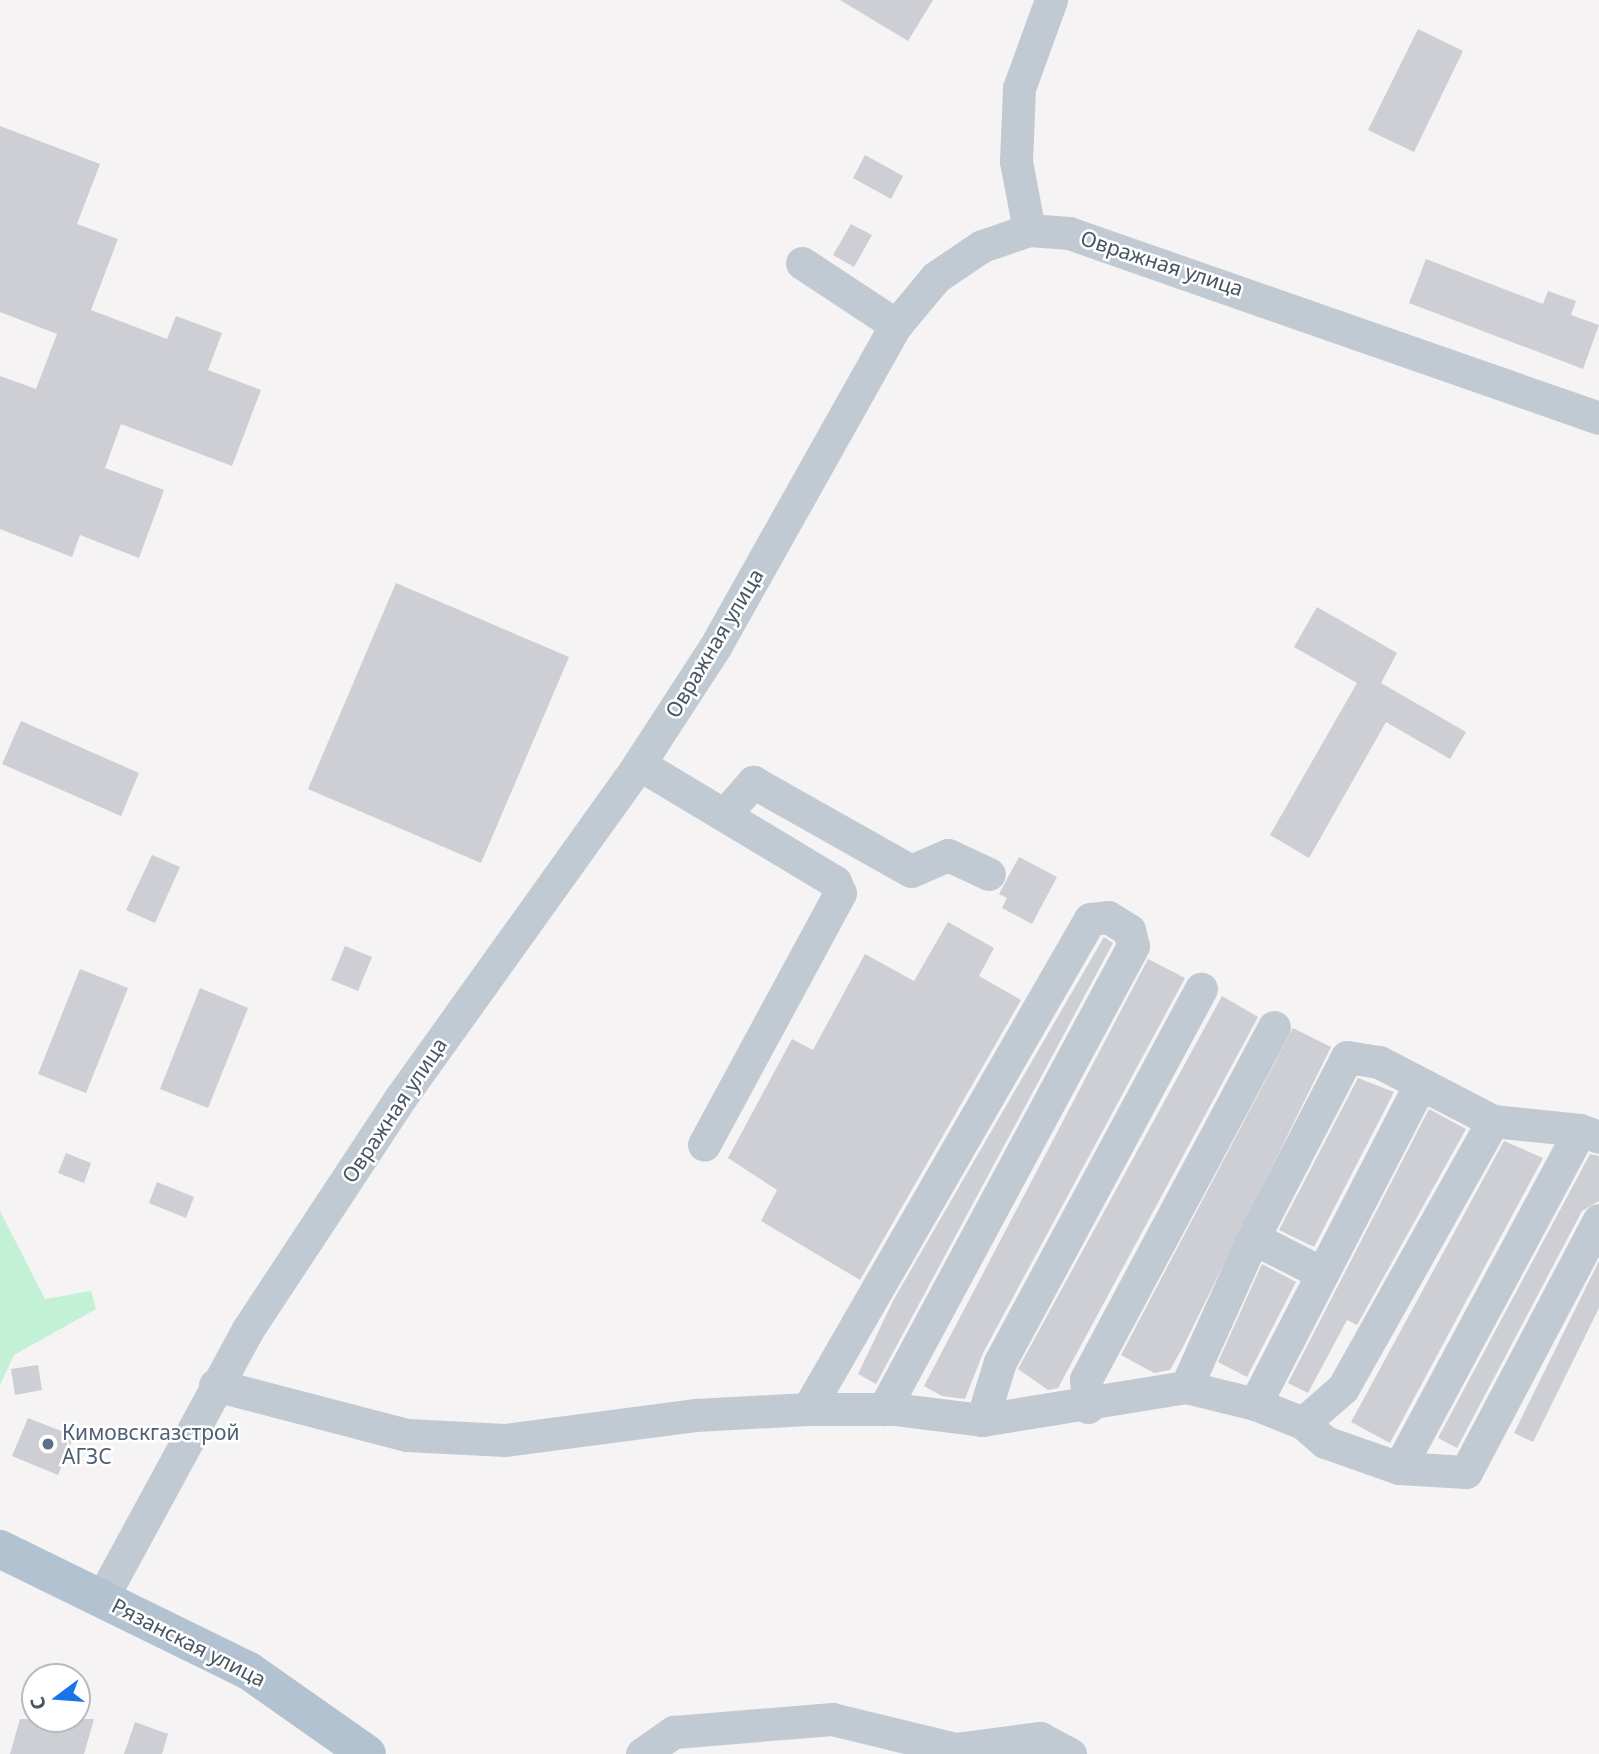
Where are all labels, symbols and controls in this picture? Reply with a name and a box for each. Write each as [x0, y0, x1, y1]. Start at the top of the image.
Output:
street label: Овражная улица [1078, 225, 1246, 301]
street label: Овражная улица [660, 564, 768, 722]
street label: Овражная улица [336, 1033, 452, 1187]
place label: Кимовскгазстрой АГЗС [62, 1419, 240, 1469]
marker: Кимовскгазстрой АГЗС [40, 1436, 56, 1452]
street label: Рязанская улица [108, 1592, 270, 1692]
north arrow [21, 1663, 91, 1733]
text: С [24, 1694, 52, 1713]

